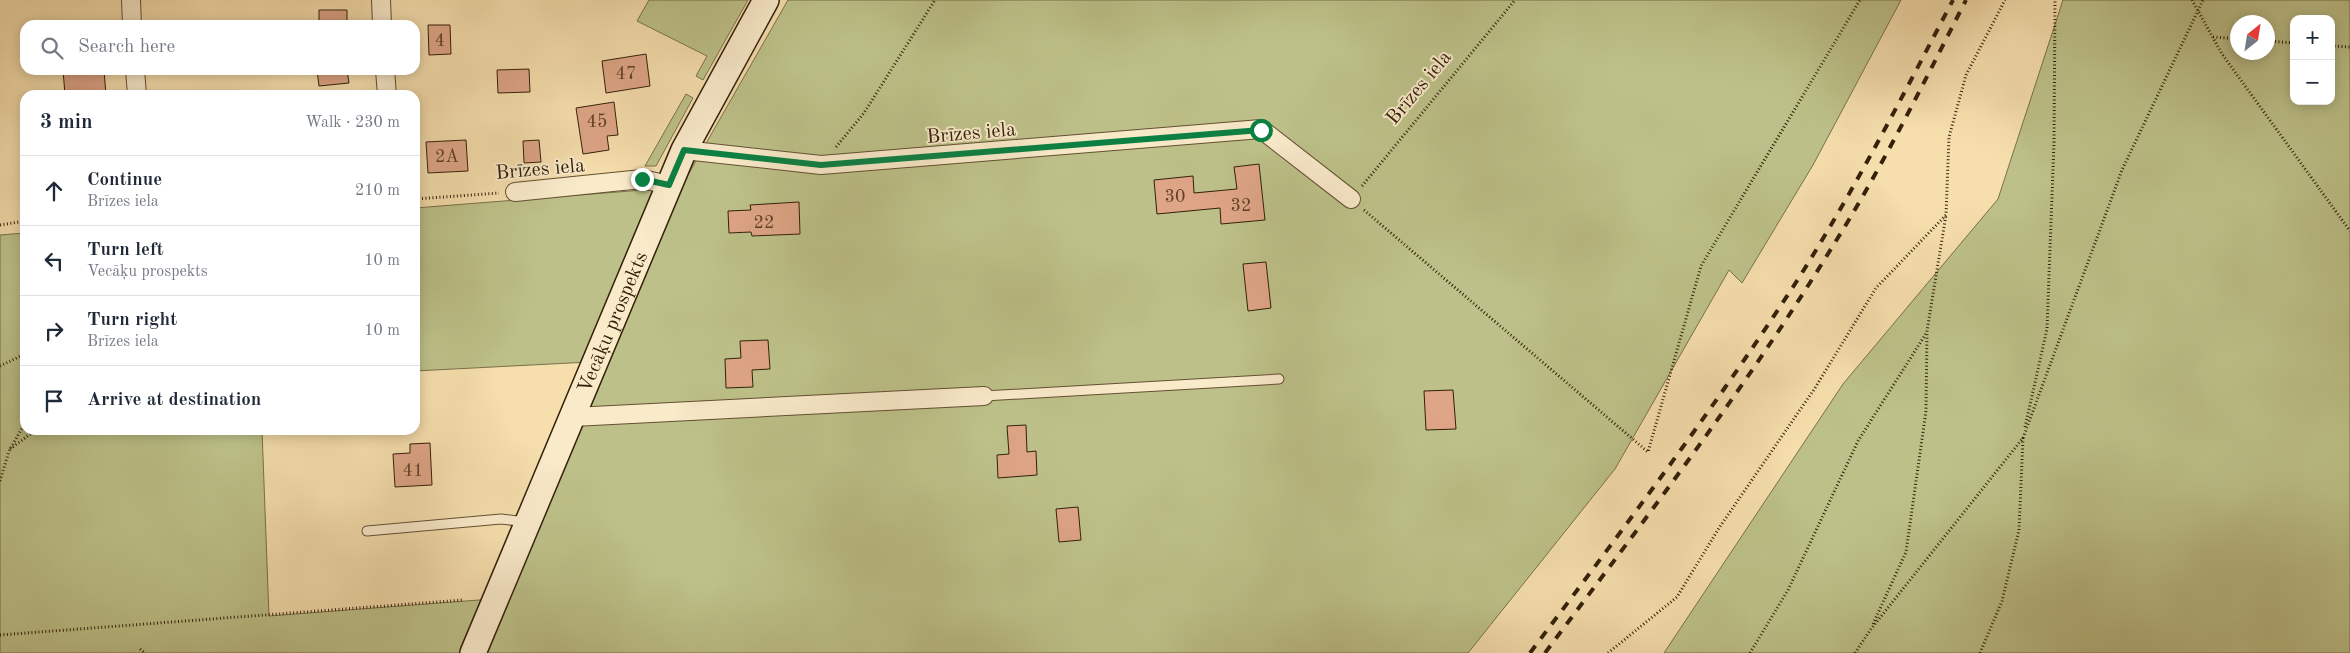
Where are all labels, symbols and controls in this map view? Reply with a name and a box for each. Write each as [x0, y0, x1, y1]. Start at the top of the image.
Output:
north arrow [2230, 15, 2275, 60]
map controls [2290, 15, 2335, 105]
button: + [2290, 15, 2335, 60]
search box [20, 20, 420, 75]
house number: 4 [435, 32, 445, 50]
icon: search [38, 34, 66, 62]
text: Search here [78, 38, 175, 57]
street label: Brīzes iela [1383, 47, 1456, 129]
button: − [2290, 60, 2335, 105]
house number: 47 [616, 65, 636, 83]
text: 3 min [40, 112, 93, 133]
house number: 45 [587, 113, 607, 131]
text: Walk · 230 m [305, 115, 400, 131]
route start [1250, 119, 1273, 142]
street label: Brīzes iela [926, 120, 1017, 148]
house number: 2A [435, 148, 459, 166]
street label: Brīzes iela [495, 156, 586, 184]
route end [631, 168, 654, 191]
text: Continue [87, 171, 162, 190]
icon: ahead [40, 177, 68, 205]
text: 210 m [355, 183, 400, 199]
house number: 30 [1165, 188, 1185, 206]
text: Brīzes iela [87, 194, 159, 210]
house number: 32 [1231, 197, 1251, 215]
house number: 22 [754, 214, 774, 232]
text: Turn left [87, 241, 164, 260]
icon: left [40, 247, 68, 275]
street label: Vecāķu prospekts [575, 249, 652, 396]
text: 10 m [364, 253, 400, 269]
text: Vecāķu prospekts [87, 264, 208, 280]
text: Turn right [87, 311, 177, 330]
icon: right [40, 317, 68, 345]
text: 10 m [364, 323, 400, 339]
text: Brīzes iela [87, 334, 159, 350]
icon: arrive [40, 387, 68, 415]
text: Arrive at destination [87, 391, 261, 410]
house number: 41 [403, 462, 423, 480]

